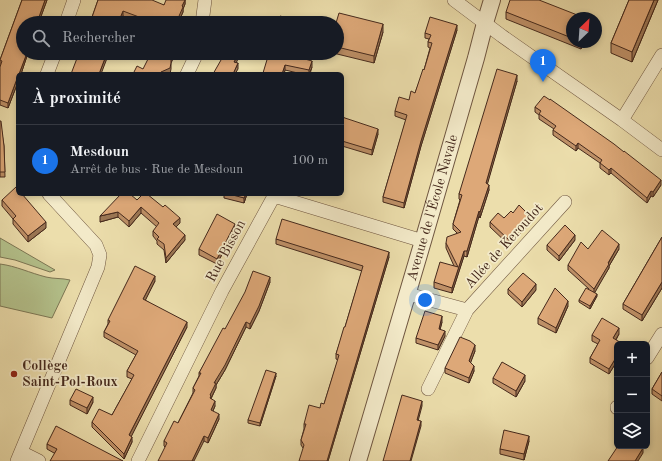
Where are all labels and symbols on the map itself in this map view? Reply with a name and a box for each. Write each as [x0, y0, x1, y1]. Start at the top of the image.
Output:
north arrow [566, 12, 602, 48]
pin: 1 [530, 49, 556, 82]
street label: Avenue de l'École Navale [405, 133, 460, 282]
street label: Allée de Keroudot [462, 201, 546, 291]
street label: Rue Bisson [204, 217, 248, 284]
your location [415, 290, 435, 310]
place label: Collège Saint-Pol-Roux [22, 359, 118, 389]
marker: Collège Saint-Pol-Roux [9, 369, 19, 379]

